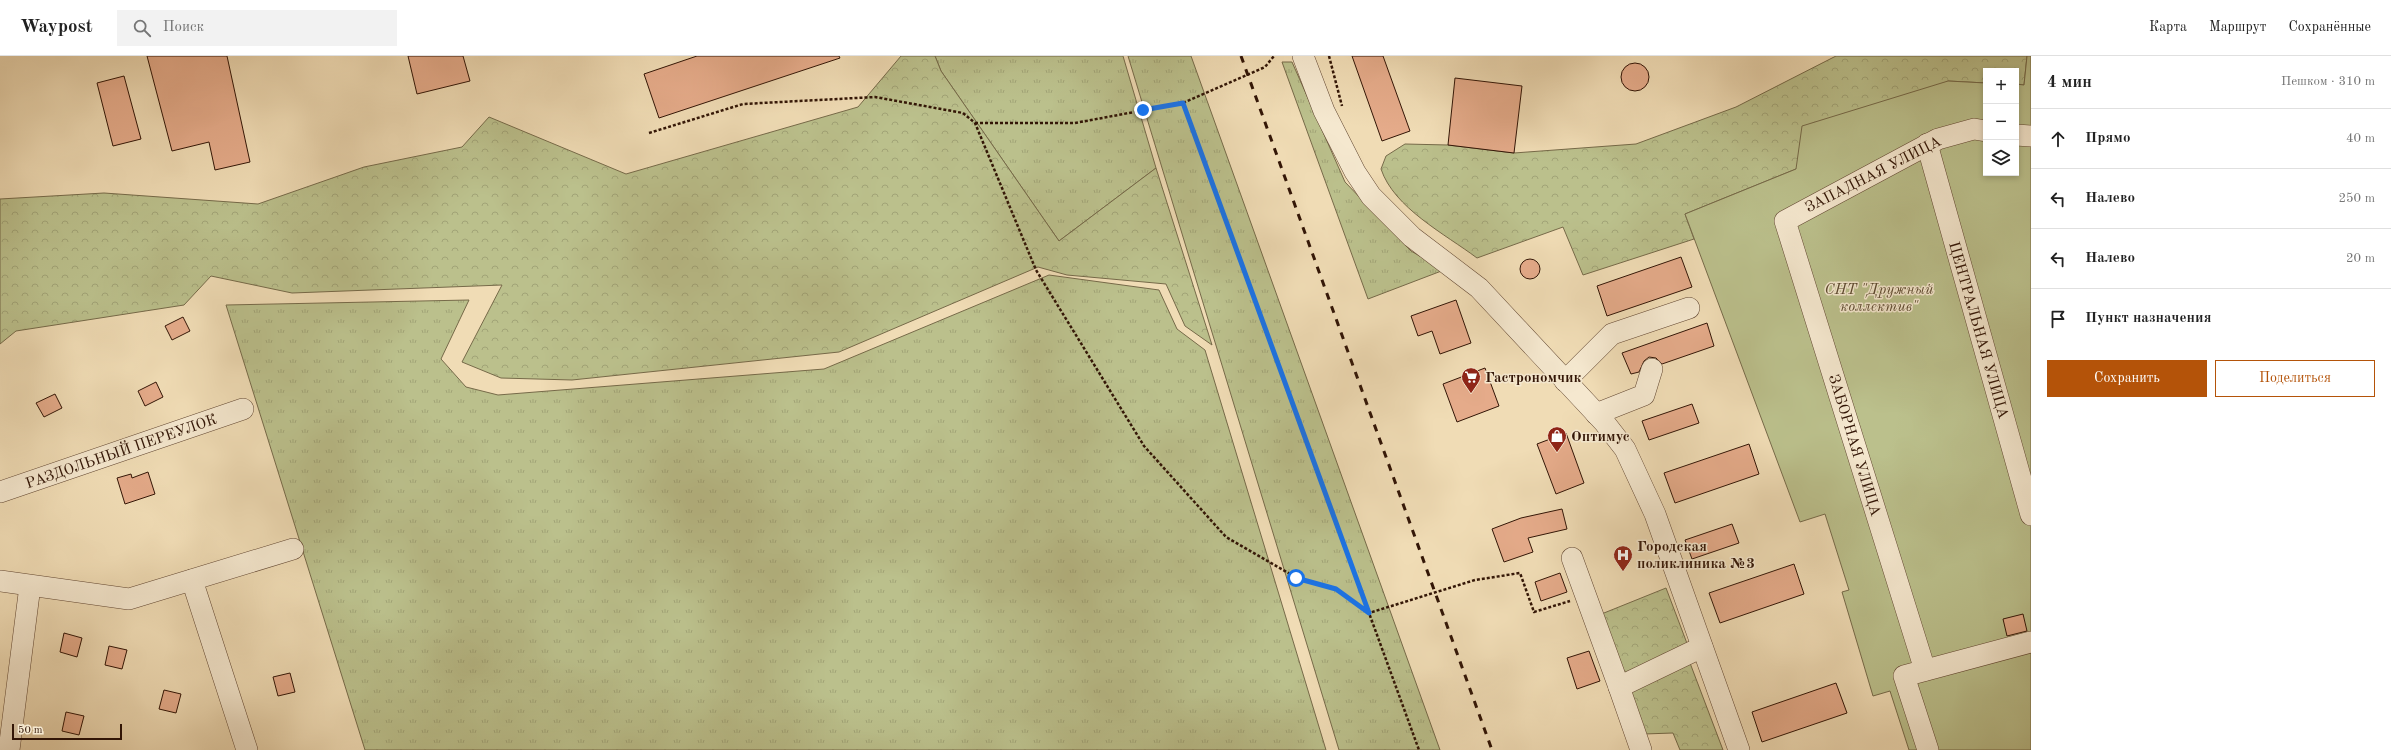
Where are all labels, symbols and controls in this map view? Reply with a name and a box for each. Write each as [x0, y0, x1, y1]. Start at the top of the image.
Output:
search box [117, 10, 397, 46]
icon: search [131, 17, 153, 39]
text: Waypost [20, 18, 93, 37]
text: Поиск [163, 20, 204, 35]
text: Карта [2149, 20, 2187, 34]
text: Маршрут [2209, 20, 2266, 34]
text: Сохранённые [2288, 20, 2371, 34]
map controls [1983, 68, 2019, 176]
button: + [1983, 68, 2019, 104]
text: 4 мин [2047, 74, 2092, 91]
text: Пешком · 310 m [2281, 75, 2375, 88]
route end [1134, 101, 1152, 119]
button: − [1983, 104, 2019, 140]
icon: ahead [2047, 128, 2069, 150]
text: Прямо [2085, 131, 2131, 146]
text: 40 m [2346, 132, 2375, 145]
street label: ЗАПАДНАЯ УЛИЦА [1803, 134, 1945, 216]
button: layers [1983, 140, 2019, 176]
icon: left [2047, 188, 2069, 210]
text: Налево [2085, 191, 2135, 206]
text: 250 m [2338, 192, 2375, 205]
street label: ЦЕНТРАЛЬНАЯ УЛИЦА [1945, 240, 2010, 421]
icon: left [2047, 248, 2069, 270]
text: Налево [2085, 251, 2135, 266]
text: 20 m [2346, 252, 2375, 265]
park label: СНТ "Дружный коллектив" [1825, 283, 1934, 315]
icon: arrive [2047, 308, 2069, 330]
text: Пункт назначения [2085, 311, 2212, 326]
button: Сохранить [2047, 360, 2207, 397]
button: Поделиться [2215, 360, 2375, 397]
supermarket icon: Гастрономчик [1460, 366, 1482, 394]
place label: Гастрономчик [1485, 371, 1582, 386]
street label: ЗАБОРНАЯ УЛИЦА [1825, 373, 1882, 519]
street label: РАЗДОЛЬНЫЙ ПЕРЕУЛОК [23, 409, 219, 492]
shop icon: Оптимус [1546, 425, 1568, 453]
place label: Оптимус [1571, 430, 1630, 445]
place label: Городская поликлиника №3 [1637, 540, 1755, 572]
hospital icon: Городская поликлиника №3 [1612, 544, 1634, 572]
route start [1287, 569, 1305, 587]
scale bar [12, 722, 122, 741]
text: 50 m [18, 725, 43, 736]

